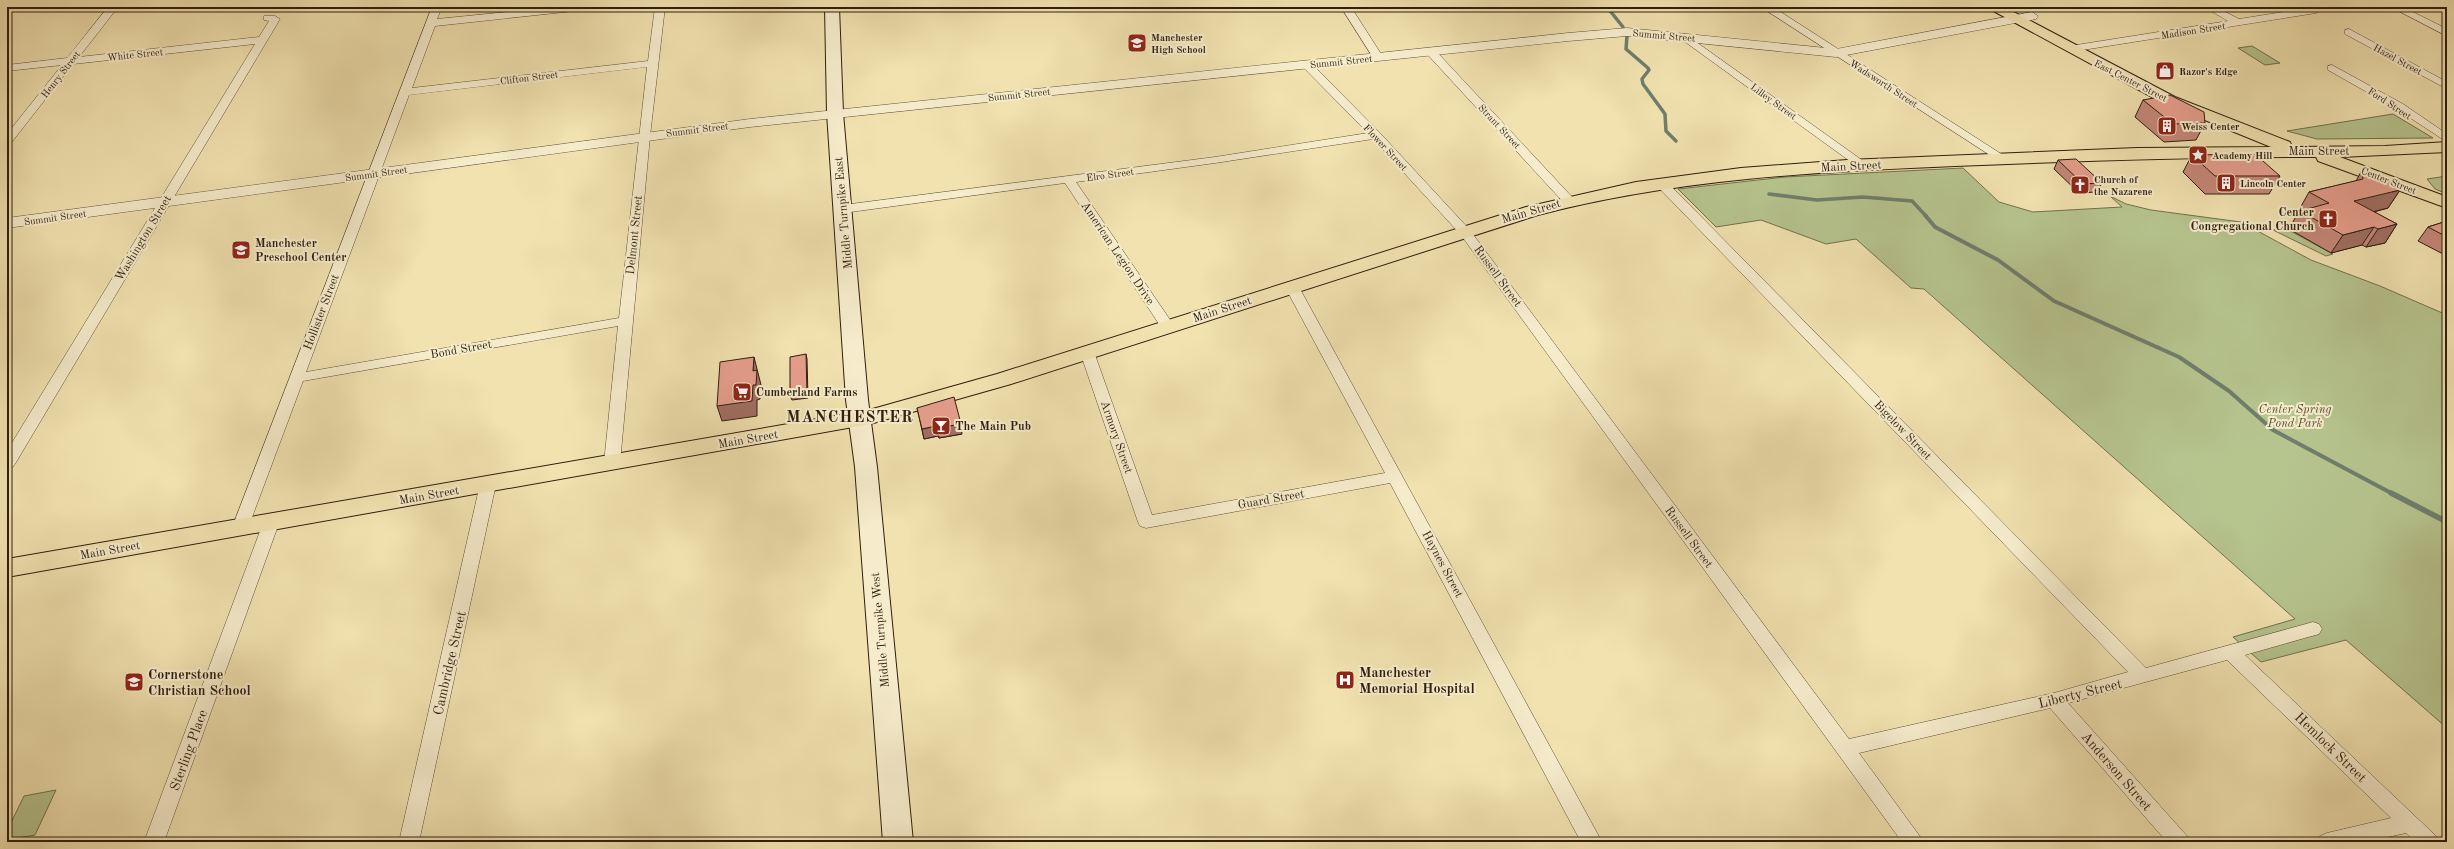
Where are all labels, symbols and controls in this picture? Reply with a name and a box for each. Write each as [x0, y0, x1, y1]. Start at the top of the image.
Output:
street label: Madison Street [2160, 21, 2227, 41]
street label: Summit Street [1632, 28, 1696, 44]
school or university icon: Manchester High School [1126, 32, 1148, 54]
place label: Manchester High School [1151, 33, 1206, 55]
street label: Hazel Street [2372, 42, 2424, 78]
street label: White Street [107, 47, 164, 63]
street label: Henry Street [39, 49, 82, 100]
street label: Summit Street [1309, 54, 1373, 70]
street label: Wadsworth Street [1848, 58, 1920, 110]
street label: East Center Street [2092, 58, 2169, 104]
shop icon: Razor's Edge [2154, 60, 2176, 82]
place label: Razor's Edge [2179, 67, 2238, 77]
street label: Clifton Street [499, 69, 559, 87]
street label: Lilley Street [1749, 82, 1799, 122]
street label: Ford Street [2366, 86, 2413, 122]
street label: Summit Street [987, 87, 1051, 103]
street label: Strant Street [1476, 102, 1523, 151]
building icon: Weiss Center [2156, 115, 2178, 137]
street label: Summit Street [665, 121, 729, 139]
street label: Flower Street [1361, 122, 1410, 173]
place label: Weiss Center [2181, 122, 2240, 132]
place icon: Academy Hill [2187, 144, 2209, 166]
street label: Main Street [2289, 146, 2349, 158]
place label: Academy Hill [2212, 151, 2272, 161]
street label: Middle Turnpike East [833, 156, 855, 269]
street label: Main Street [1820, 159, 1882, 175]
street label: Summit Street [344, 165, 408, 183]
street label: Center Street [2360, 166, 2418, 196]
street label: Elro Street [1086, 167, 1135, 183]
building icon: Lincoln Center [2215, 172, 2237, 194]
church icon: Church of the Nazarene [2069, 174, 2091, 196]
place label: Church of the Nazarene [2094, 175, 2153, 197]
place label: Lincoln Center [2240, 179, 2307, 189]
street label: Washington Street [114, 194, 174, 283]
street label: Delmont Street [625, 195, 645, 275]
street label: Main Street [1500, 198, 1562, 226]
street label: American Legion Drive [1078, 200, 1156, 308]
place label: Center Congregational Church [2191, 207, 2314, 233]
church icon: Center Congregational Church [2317, 208, 2339, 230]
street label: Summit Street [23, 209, 87, 227]
place label: Manchester Preschool Center [255, 238, 346, 264]
school or university icon: Manchester Preschool Center [230, 239, 252, 261]
street label: Russell Street [1471, 244, 1523, 309]
street label: Hollister Street [302, 273, 342, 352]
street label: Main Street [1192, 295, 1253, 325]
street label: Bond Street [430, 339, 493, 361]
supermarket icon: Cumberland Farms [731, 381, 753, 403]
place label: Cumberland Farms [756, 387, 857, 399]
street label: Armory Street [1098, 399, 1134, 475]
street label: Bigelow Street [1871, 399, 1933, 463]
park label: Center Spring Pond Park [2259, 404, 2332, 430]
district label: MANCHESTER [786, 410, 914, 426]
bar icon: The Main Pub [930, 415, 952, 437]
place label: The Main Pub [955, 421, 1031, 433]
street label: Main Street [717, 429, 779, 451]
street label: Main Street [398, 485, 460, 507]
street label: Guard Street [1237, 488, 1305, 512]
street label: Russell Street [1662, 505, 1714, 570]
street label: Haynes Street [1419, 529, 1465, 600]
street label: Main Street [79, 540, 141, 562]
street label: Middle Turnpike West [870, 572, 892, 688]
street label: Cambridge Street [431, 610, 469, 717]
place label: Manchester Memorial Hospital [1359, 666, 1475, 696]
place label: Cornerstone Christian School [148, 668, 251, 698]
hospital icon: Manchester Memorial Hospital [1334, 669, 1356, 691]
school or university icon: Cornerstone Christian School [123, 671, 145, 693]
street label: Liberty Street [2037, 677, 2124, 711]
street label: Sterling Place [168, 708, 210, 793]
street label: Hemlock Street [2292, 710, 2369, 785]
street label: Anderson Street [2078, 730, 2154, 814]

